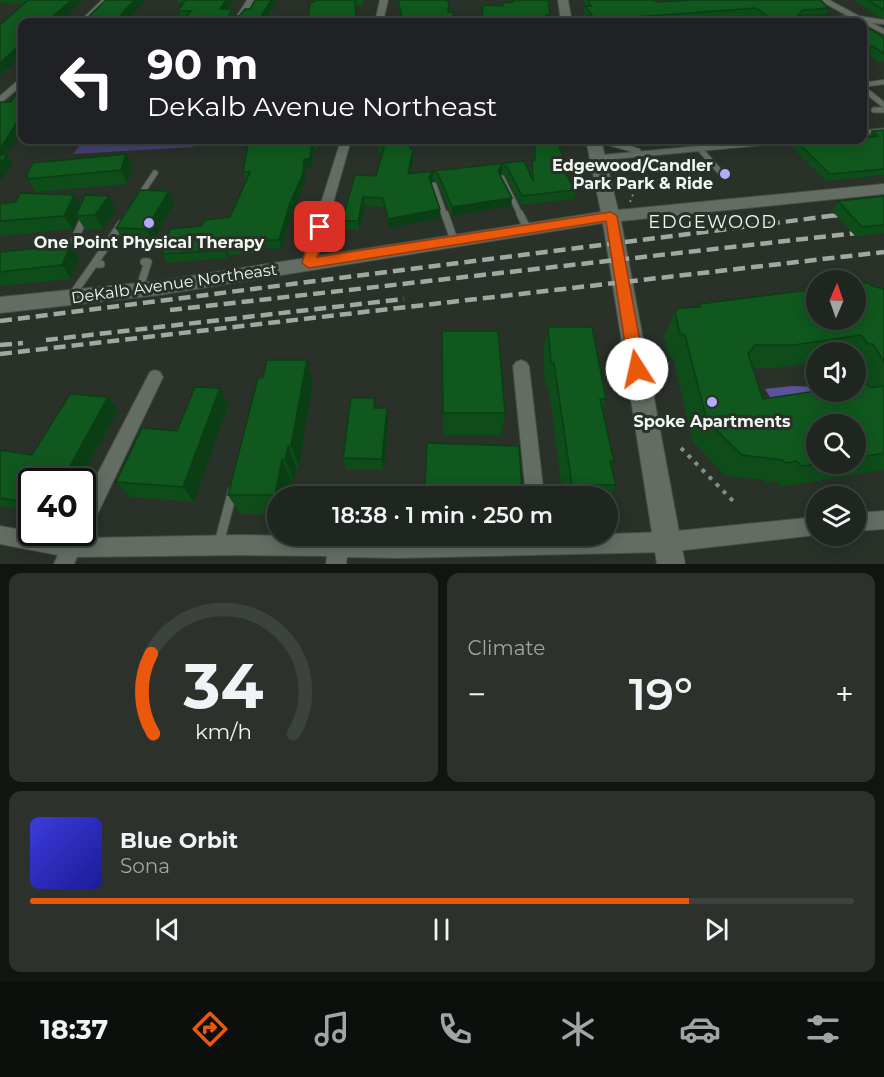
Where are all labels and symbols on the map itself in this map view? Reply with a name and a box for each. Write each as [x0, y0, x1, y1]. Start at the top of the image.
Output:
place label: Edgewood/Candler Park Park & Ride [552, 156, 713, 193]
marker: Edgewood/Candler Park Park & Ride [718, 167, 732, 181]
pin [294, 201, 345, 252]
district label: EDGEWOOD [648, 211, 778, 233]
marker: One Point Physical Therapy [142, 216, 156, 230]
place label: One Point Physical Therapy [34, 233, 265, 252]
street label: DeKalb Avenue Northeast [70, 260, 279, 307]
north arrow [806, 270, 866, 330]
position arrow [605, 337, 669, 401]
marker: Spoke Apartments [705, 395, 719, 409]
place label: Spoke Apartments [633, 412, 791, 431]
speed limit sign: 40 [18, 468, 96, 546]

